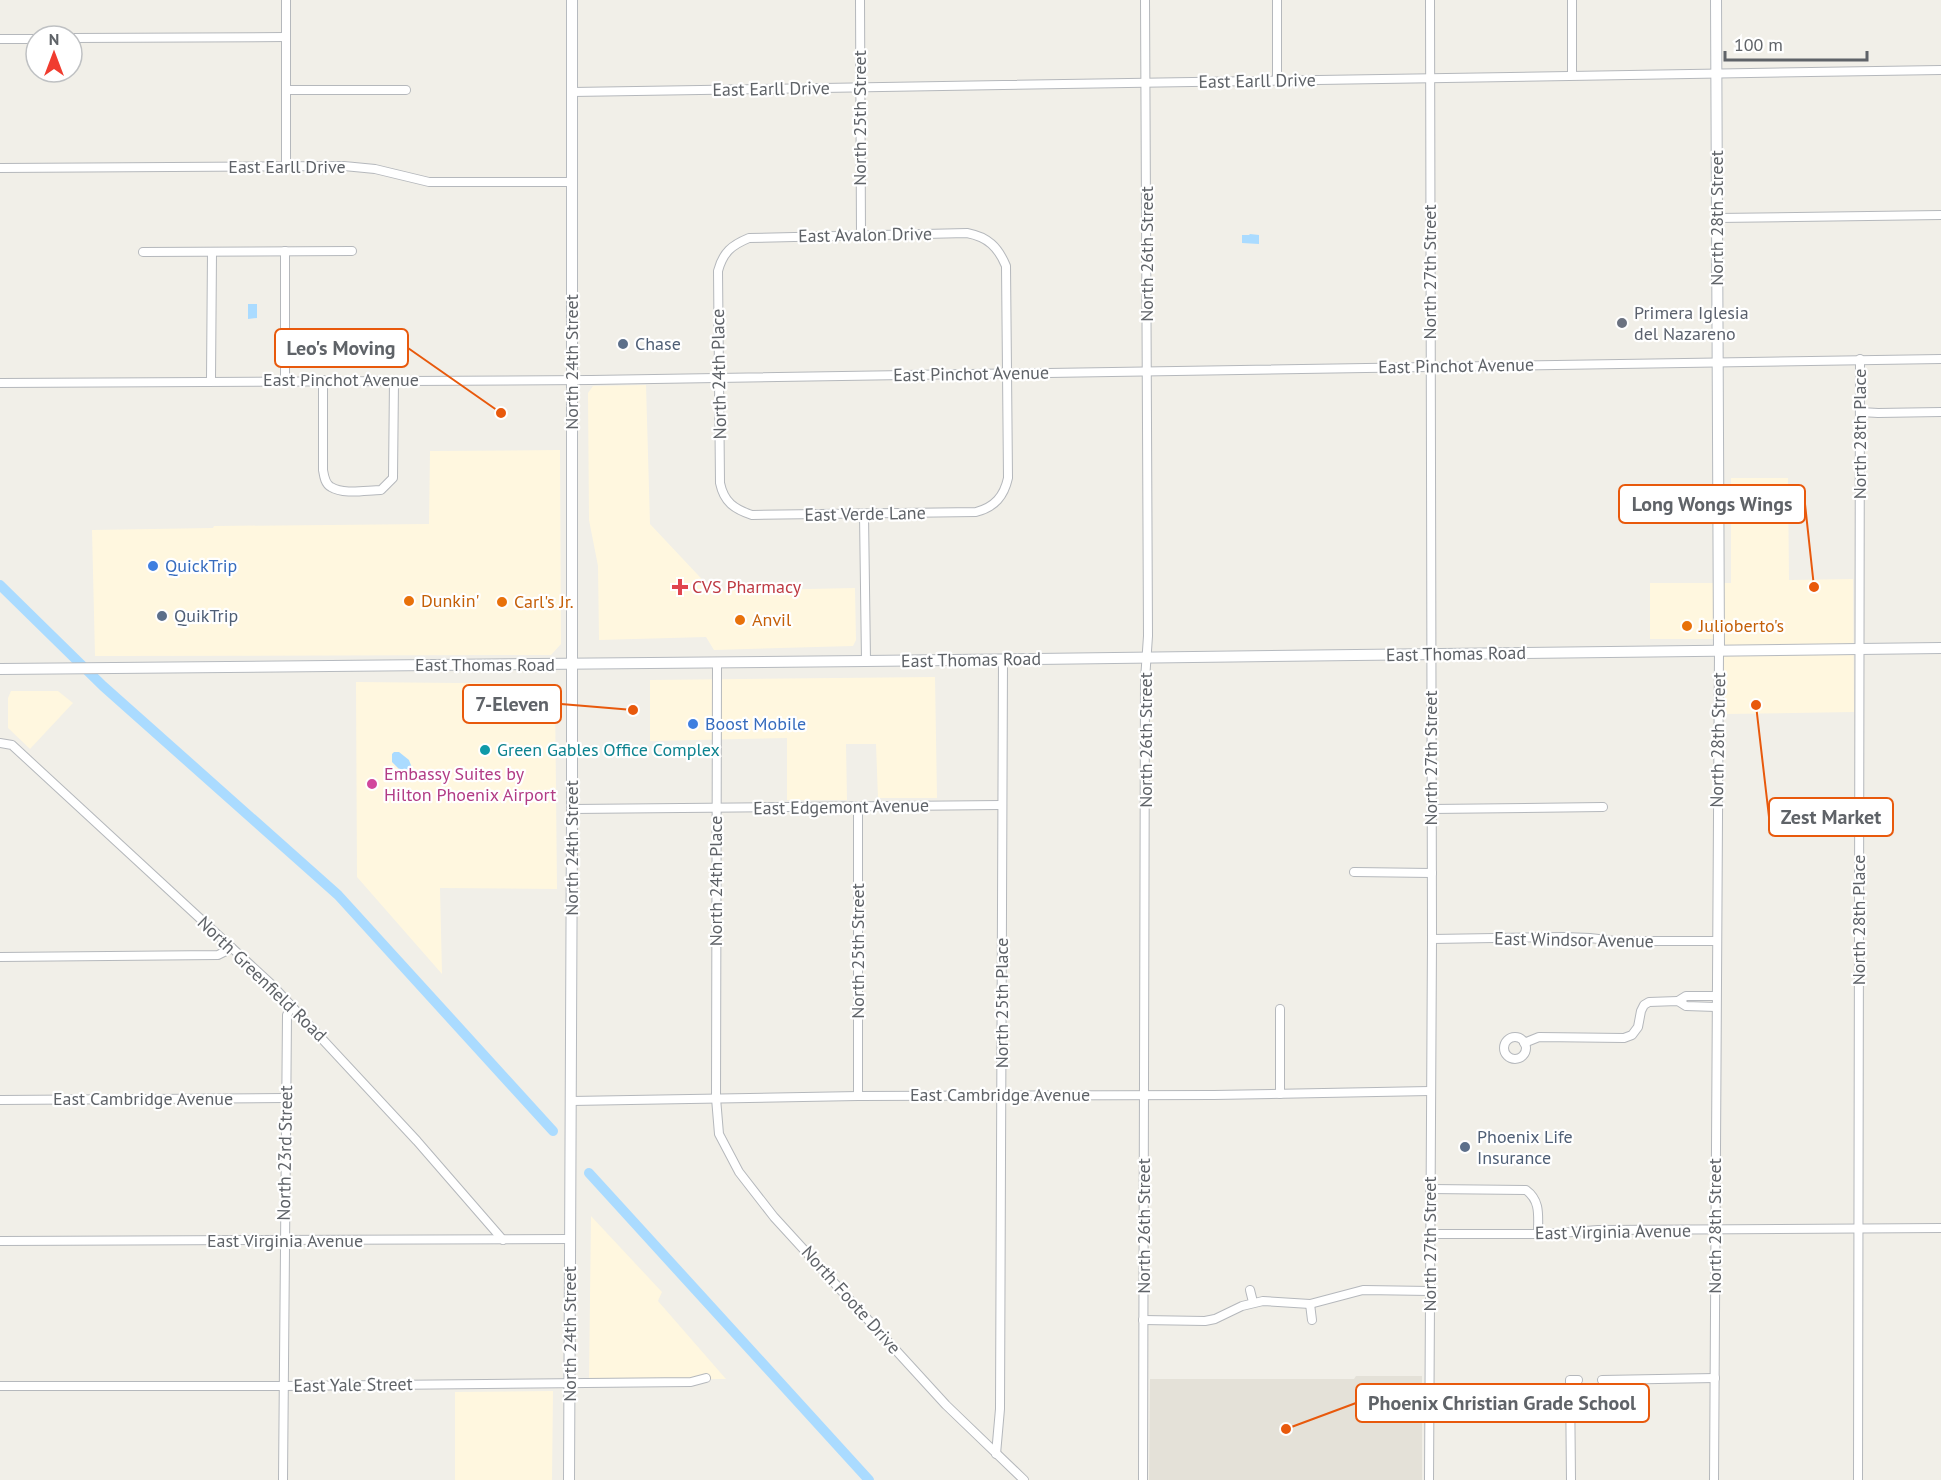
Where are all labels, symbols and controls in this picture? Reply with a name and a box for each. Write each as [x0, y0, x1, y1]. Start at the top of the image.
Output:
north arrow [24, 24, 84, 84]
scale bar [1725, 24, 1868, 62]
text: N [49, 29, 59, 49]
text: 100 m [1734, 33, 1783, 56]
street label: North 25th Street [848, 50, 871, 186]
street label: East Earll Drive [1198, 68, 1316, 93]
street label: East Earll Drive [712, 76, 830, 101]
street label: North 28th Street [1705, 150, 1728, 286]
street label: East Earll Drive [228, 155, 346, 178]
street label: North 26th Street [1135, 186, 1158, 322]
street label: North 27th Street [1418, 204, 1441, 340]
street label: East Avalon Drive [798, 222, 932, 247]
street label: North 24th Street [560, 294, 583, 430]
place label: Primera Iglesia del Nazareno [1634, 301, 1749, 345]
street label: North 24th Place [706, 308, 731, 440]
marker: Primera Iglesia del Nazareno [1615, 316, 1629, 330]
callout: Leo's Moving [275, 329, 408, 367]
place label: Chase [635, 332, 681, 355]
text: Leo's Moving [286, 335, 396, 361]
marker: Chase [616, 337, 630, 351]
street label: East Pinchot Avenue [1378, 353, 1534, 378]
street label: East Pinchot Avenue [893, 361, 1049, 386]
street label: East Pinchot Avenue [263, 368, 419, 391]
street label: North 28th Place [1848, 369, 1871, 499]
callout: Long Wongs Wings [1619, 485, 1805, 523]
text: Long Wongs Wings [1632, 491, 1792, 517]
street label: East Verde Lane [804, 501, 926, 526]
place label: QuickTrip [165, 554, 237, 577]
marker: QuickTrip [146, 559, 160, 573]
place label: CVS Pharmacy [692, 575, 802, 598]
marker: CVS Pharmacy [673, 580, 687, 594]
place label: Dunkin' [421, 589, 480, 612]
place label: Carl's Jr. [514, 590, 574, 613]
marker: Dunkin' [402, 594, 416, 608]
marker: Carl's Jr. [495, 595, 509, 609]
place label: QuikTrip [174, 604, 238, 627]
place label: Anvil [752, 608, 792, 631]
marker: QuikTrip [155, 609, 169, 623]
marker: Anvil [733, 613, 747, 627]
place label: Julioberto's [1698, 614, 1784, 637]
marker: Julioberto's [1680, 619, 1694, 633]
street label: East Thomas Road [1386, 641, 1526, 666]
street label: East Thomas Road [901, 647, 1041, 672]
street label: East Thomas Road [415, 653, 555, 676]
street label: North 26th Street [1134, 672, 1157, 808]
street label: North 28th Street [1705, 672, 1730, 808]
callout: 7-Eleven [463, 685, 561, 723]
street label: North 27th Street [1419, 690, 1442, 826]
text: 7-Eleven [475, 691, 549, 717]
place label: Boost Mobile [705, 712, 806, 735]
marker: Boost Mobile [686, 717, 700, 731]
place label: Green Gables Office Complex [497, 738, 720, 761]
marker: Green Gables Office Complex [478, 743, 492, 757]
place label: Embassy Suites by Hilton Phoenix Airport [384, 762, 556, 806]
marker: Embassy Suites by Hilton Phoenix Airport [365, 777, 379, 791]
street label: North 24th Street [560, 780, 583, 916]
street label: East Edgemont Avenue [753, 793, 929, 820]
callout: Zest Market [1769, 798, 1893, 836]
text: Zest Market [1781, 804, 1881, 830]
street label: North 24th Place [704, 816, 727, 946]
street label: North 28th Place [1847, 855, 1870, 985]
street label: North 25th Street [846, 883, 869, 1019]
street label: North Greenfield Road [193, 911, 332, 1046]
street label: East Windsor Avenue [1494, 927, 1654, 952]
street label: North 25th Place [990, 938, 1013, 1068]
street label: East Cambridge Avenue [910, 1083, 1090, 1106]
street label: North 23rd Street [272, 1085, 297, 1221]
street label: East Cambridge Avenue [53, 1087, 233, 1110]
place label: Phoenix Life Insurance [1477, 1125, 1573, 1169]
marker: Phoenix Life Insurance [1458, 1140, 1472, 1154]
street label: North 26th Street [1132, 1158, 1155, 1294]
street label: North 28th Street [1703, 1158, 1726, 1294]
street label: North 27th Street [1418, 1176, 1441, 1312]
street label: East Virginia Avenue [1535, 1219, 1691, 1244]
street label: East Virginia Avenue [207, 1229, 363, 1252]
street label: North Foote Drive [797, 1241, 906, 1359]
street label: North 24th Street [558, 1266, 581, 1402]
street label: East Yale Street [293, 1372, 413, 1397]
callout: Phoenix Christian Grade School [1356, 1384, 1649, 1422]
text: Phoenix Christian Grade School [1368, 1390, 1636, 1416]

